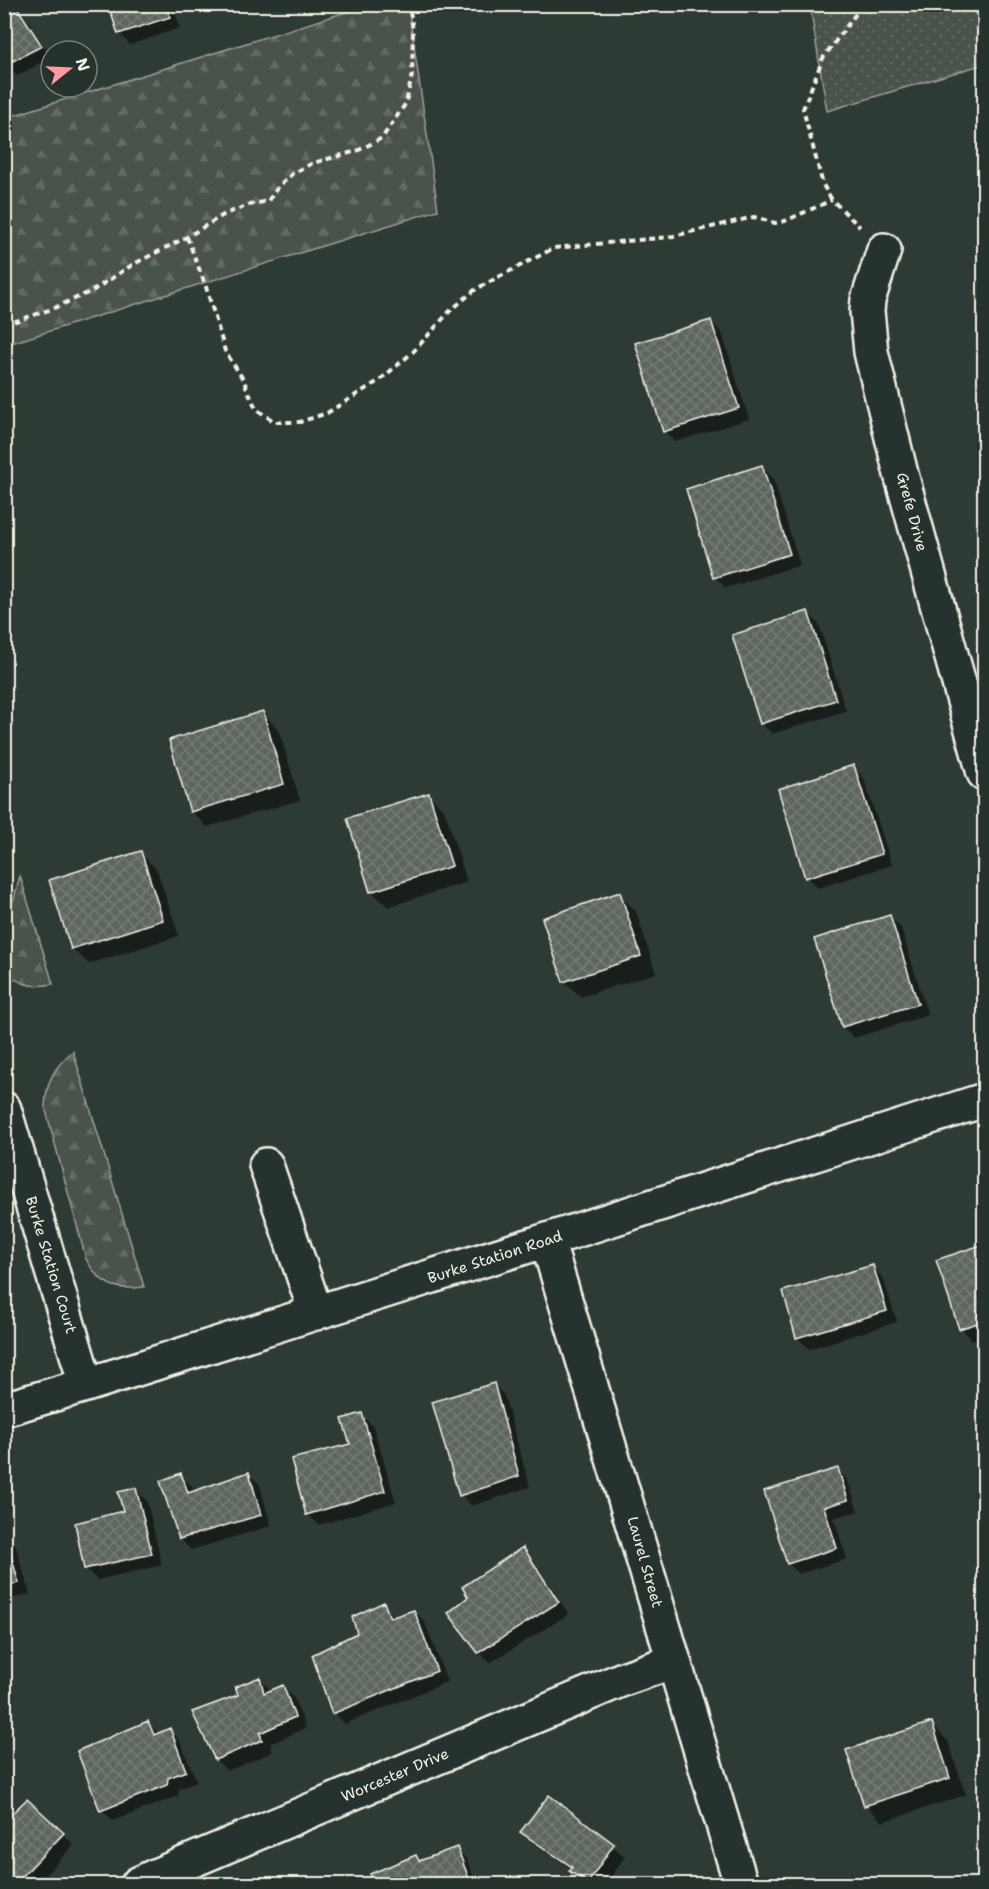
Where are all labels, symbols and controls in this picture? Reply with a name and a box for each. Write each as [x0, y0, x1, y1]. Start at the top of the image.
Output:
north arrow [39, 39, 99, 99]
text: N [71, 55, 95, 74]
street label: Grefe Drive [892, 470, 932, 554]
street label: Burke Station Court [21, 1194, 81, 1336]
street label: Burke Station Road [425, 1226, 565, 1288]
street label: Laurel Street [622, 1514, 668, 1610]
street label: Worcester Drive [338, 1743, 452, 1807]

